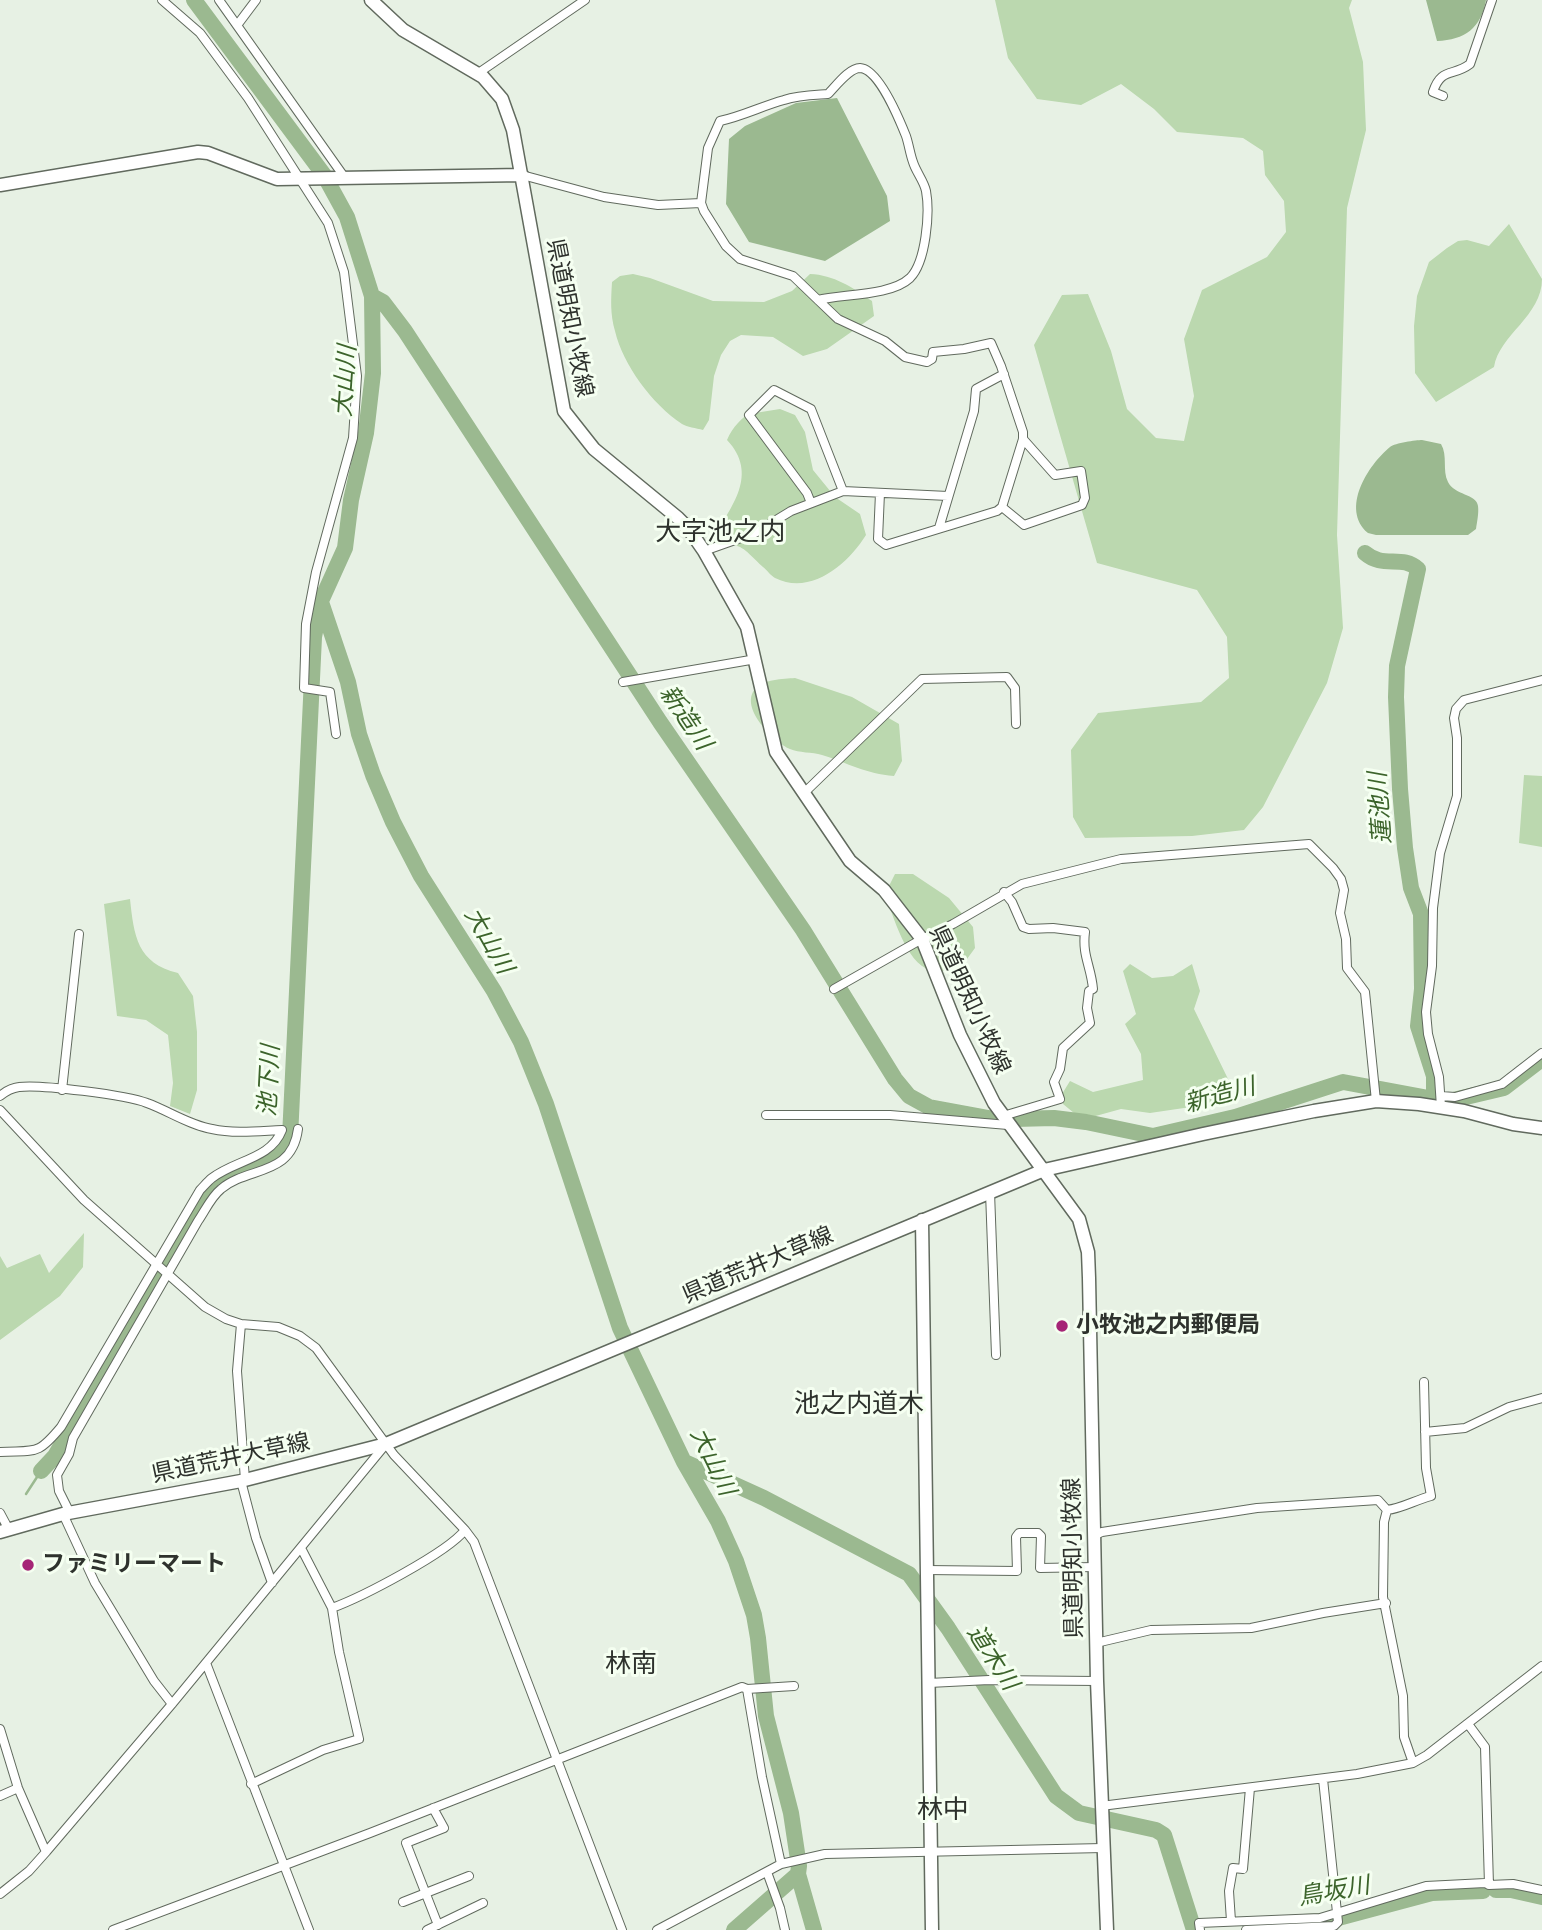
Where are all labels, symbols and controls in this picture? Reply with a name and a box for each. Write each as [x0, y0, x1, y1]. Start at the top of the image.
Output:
street label: 県道明知小牧線 [540, 236, 598, 400]
water label: 大山川 [329, 344, 363, 418]
district label: 大字池之内 [655, 517, 785, 549]
water label: 新造川 [653, 680, 717, 756]
water label: 蓮池川 [1364, 771, 1398, 845]
water label: 大山川 [458, 903, 518, 979]
street label: 県道明知小牧線 [922, 921, 1016, 1079]
water label: 池下川 [254, 1044, 286, 1118]
water label: 新造川 [1181, 1073, 1259, 1119]
street label: 県道荒井大草線 [679, 1222, 837, 1310]
place label: 小牧池之内郵便局 [1076, 1312, 1260, 1340]
marker: 小牧池之内郵便局 [1054, 1318, 1070, 1334]
district label: 池之内道木 [794, 1389, 924, 1421]
water label: 大山川 [683, 1423, 741, 1501]
street label: 県道荒井大草線 [149, 1429, 313, 1489]
street label: 県道明知小牧線 [1059, 1477, 1089, 1639]
place label: ファミリーマート [42, 1551, 226, 1579]
marker: ファミリーマート [20, 1557, 36, 1573]
water label: 道木川 [960, 1620, 1024, 1696]
district label: 林南 [605, 1649, 657, 1681]
district label: 林中 [917, 1795, 969, 1827]
water label: 鳥坂川 [1296, 1872, 1372, 1912]

